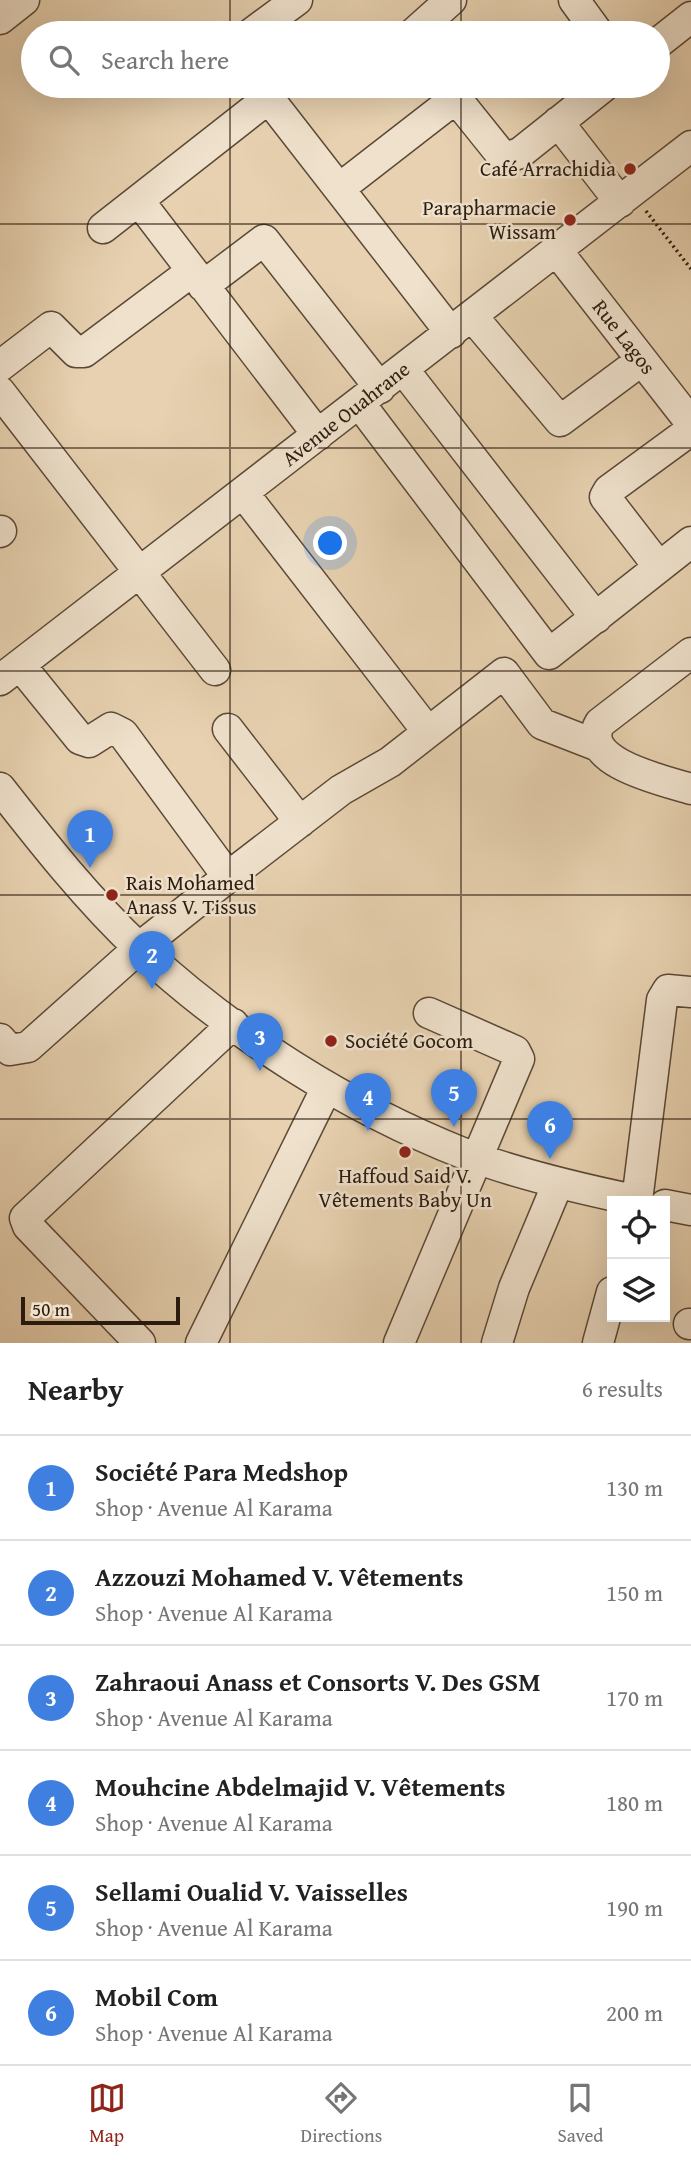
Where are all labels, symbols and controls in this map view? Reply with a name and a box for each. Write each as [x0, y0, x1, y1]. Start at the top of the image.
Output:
search box [21, 21, 670, 98]
text: Search here [101, 40, 229, 79]
icon: search [45, 41, 83, 79]
place label: Café Arrachidia [480, 153, 616, 184]
marker: Café Arrachidia [622, 161, 638, 177]
place label: Parapharmacie Wissam [423, 192, 556, 247]
marker: Parapharmacie Wissam [562, 212, 578, 228]
street label: Rue Lagos [585, 293, 664, 381]
street label: Avenue Ouahrane [275, 354, 416, 474]
your location [313, 526, 347, 560]
pin: 1 [67, 810, 113, 868]
place label: Rais Mohamed Anass V. Tissus [126, 867, 257, 922]
marker: Rais Mohamed Anass V. Tissus [104, 887, 120, 903]
pin: 2 [129, 931, 175, 989]
pin: 3 [237, 1013, 283, 1071]
place label: Société Gocom [345, 1025, 473, 1056]
marker: Société Gocom [323, 1033, 339, 1049]
pin: 5 [431, 1069, 477, 1127]
pin: 4 [345, 1073, 391, 1131]
pin: 6 [527, 1101, 573, 1159]
marker: Haffoud Said V. Vêtements Baby Un [397, 1144, 413, 1160]
place label: Haffoud Said V. Vêtements Baby Un [318, 1160, 492, 1215]
map controls [607, 1196, 670, 1322]
button: locate [607, 1196, 670, 1259]
button: layers [607, 1259, 670, 1322]
scale bar [21, 1294, 180, 1326]
text: 50 m [32, 1295, 70, 1323]
text: Nearby [28, 1367, 124, 1411]
text: 6 results [582, 1372, 663, 1405]
text: Société Para Medshop [95, 1452, 348, 1491]
text: 1 [45, 1471, 57, 1504]
text: 130 m [606, 1471, 663, 1504]
text: Shop · Avenue Al Karama [95, 1491, 333, 1524]
text: Azzouzi Mohamed V. Vêtements [95, 1557, 463, 1596]
text: 2 [45, 1576, 57, 1609]
text: 150 m [606, 1576, 663, 1609]
text: Shop · Avenue Al Karama [95, 1596, 333, 1629]
text: Zahraoui Anass et Consorts V. Des GSM [95, 1662, 541, 1701]
text: 3 [45, 1681, 57, 1714]
text: 170 m [606, 1681, 663, 1714]
text: Shop · Avenue Al Karama [95, 1701, 333, 1734]
text: Mouhcine Abdelmajid V. Vêtements [95, 1767, 505, 1806]
text: 4 [45, 1786, 57, 1819]
text: 180 m [606, 1786, 663, 1819]
text: Shop · Avenue Al Karama [95, 1806, 333, 1839]
text: Sellami Oualid V. Vaisselles [95, 1872, 408, 1911]
text: 5 [45, 1891, 57, 1924]
text: 190 m [606, 1891, 663, 1924]
text: Shop · Avenue Al Karama [95, 1911, 333, 1944]
text: Mobil Com [95, 1977, 218, 2016]
text: 6 [45, 1996, 57, 2029]
text: 200 m [606, 1996, 663, 2029]
text: Shop · Avenue Al Karama [95, 2016, 333, 2049]
tab: Map [88, 2079, 126, 2149]
tab: Directions [301, 2079, 382, 2149]
tab: Saved [557, 2079, 603, 2149]

